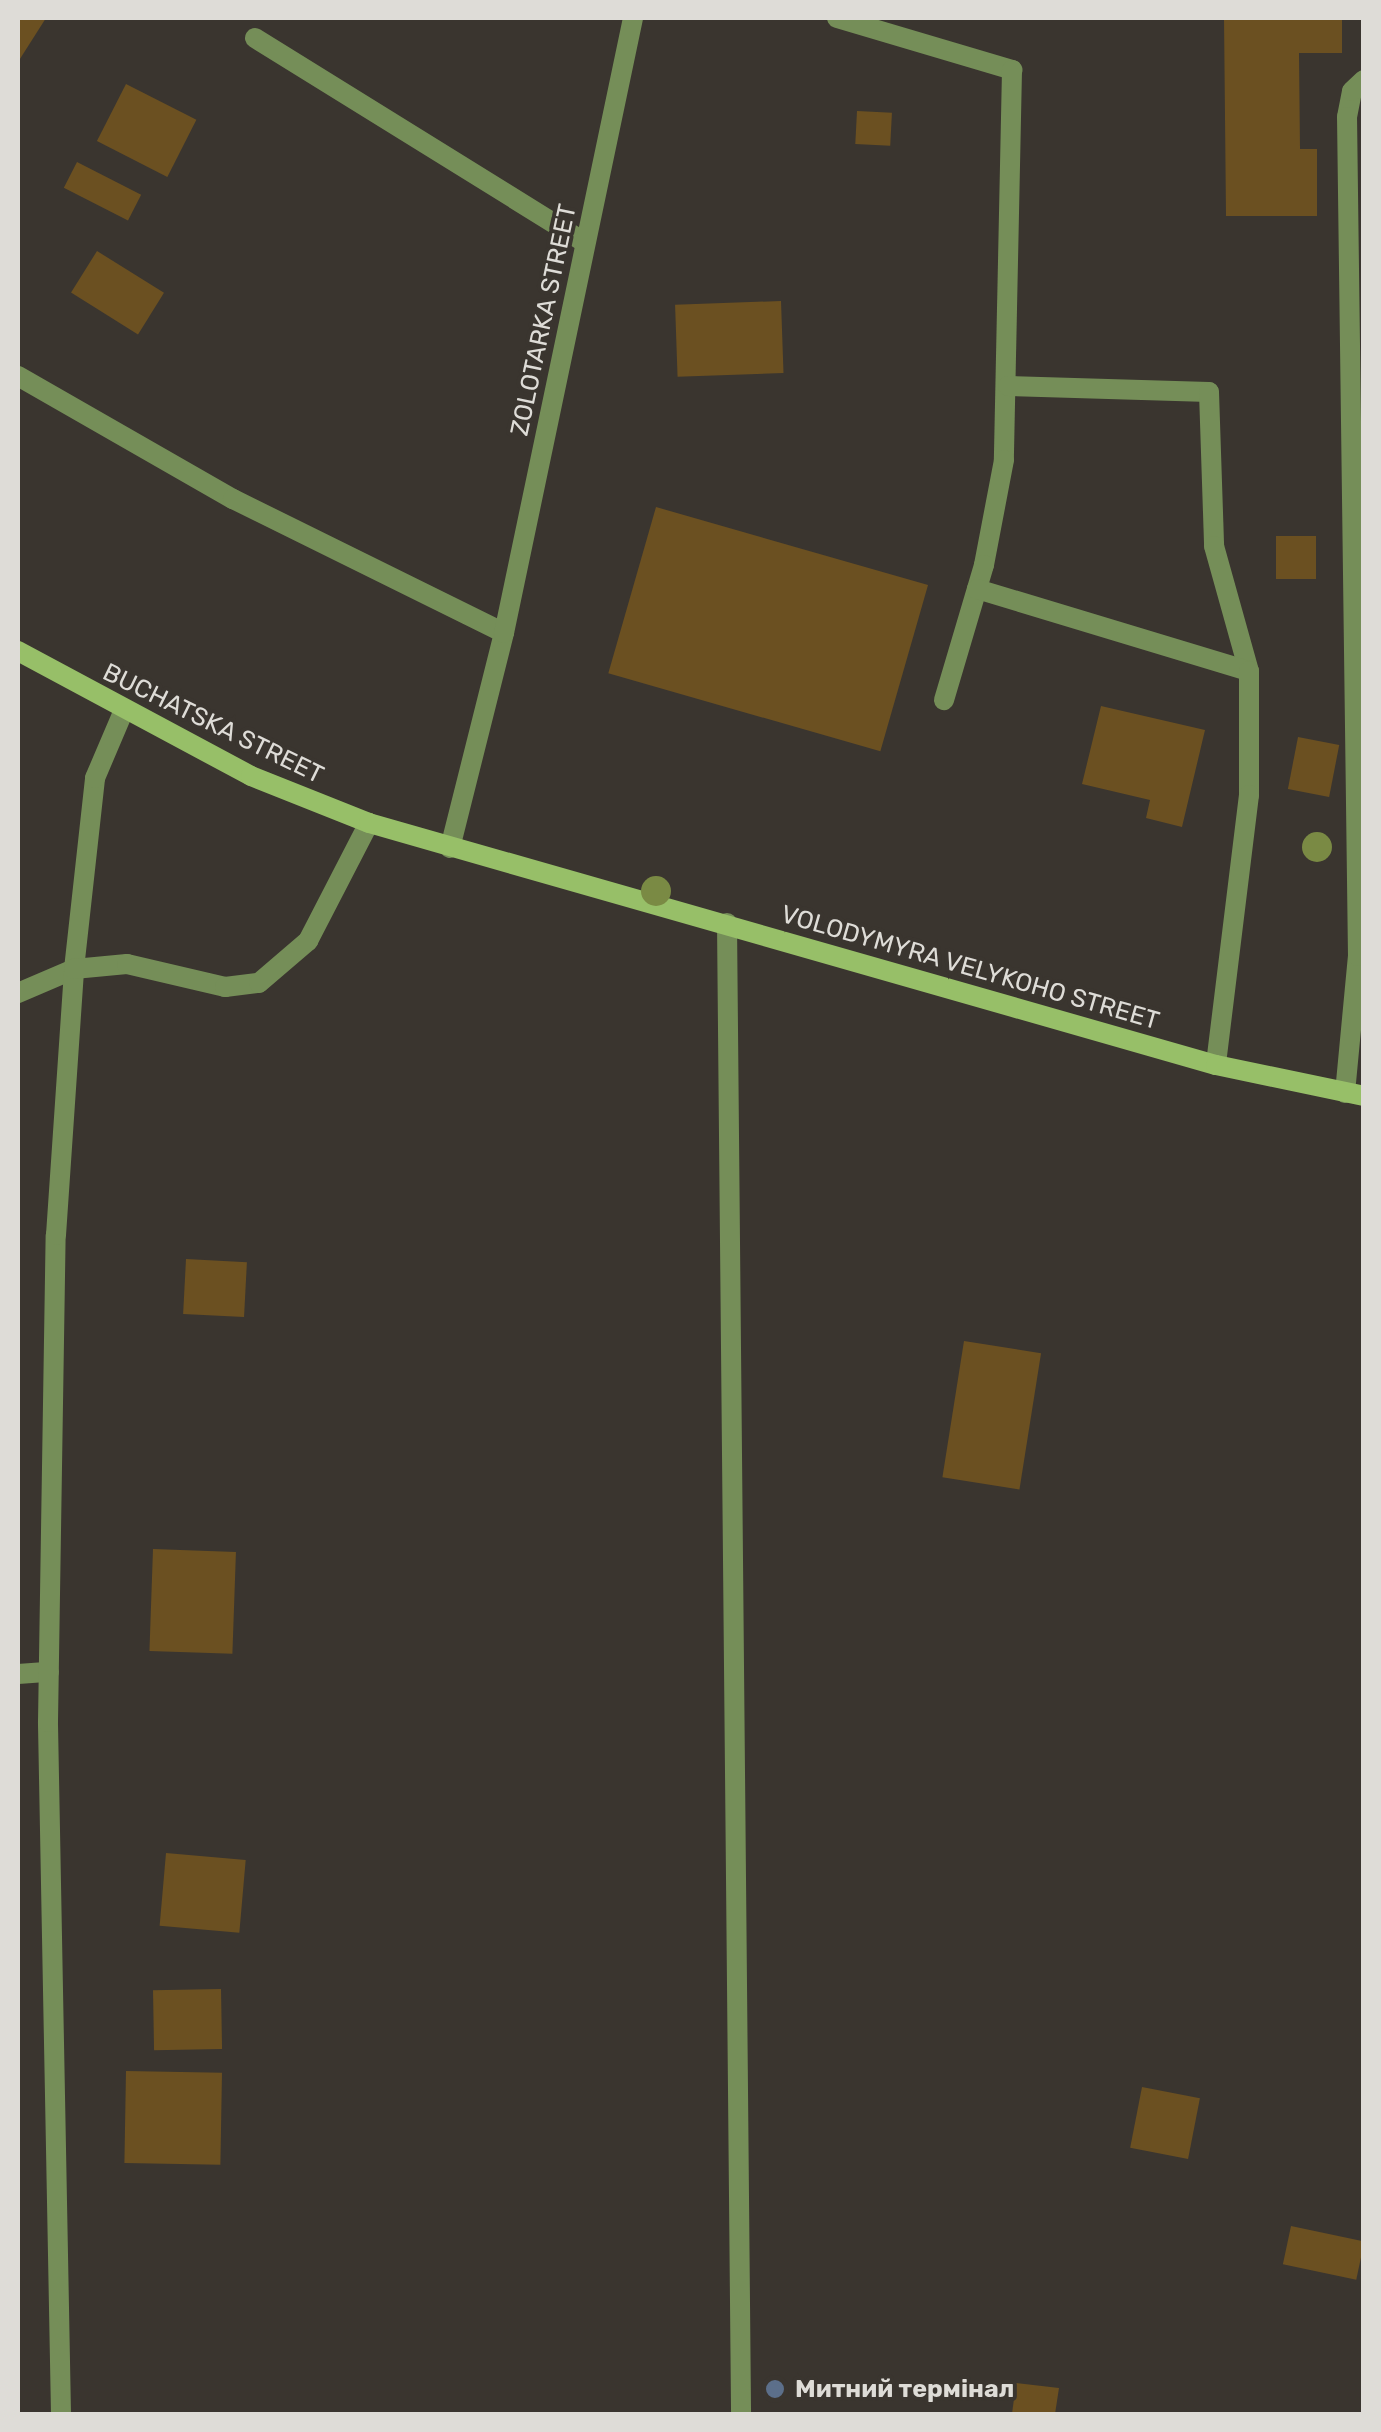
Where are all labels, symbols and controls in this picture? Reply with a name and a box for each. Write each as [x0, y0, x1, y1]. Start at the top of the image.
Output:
street label: ZOLOTARKA STREET [505, 201, 583, 439]
street label: BUCHATSKA STREET [97, 657, 329, 791]
street label: VOLODYMYRA VELYKOHO STREET [777, 899, 1163, 1037]
place label: Митний термінал [795, 2374, 1014, 2404]
marker: Митний термінал [764, 2378, 786, 2400]

